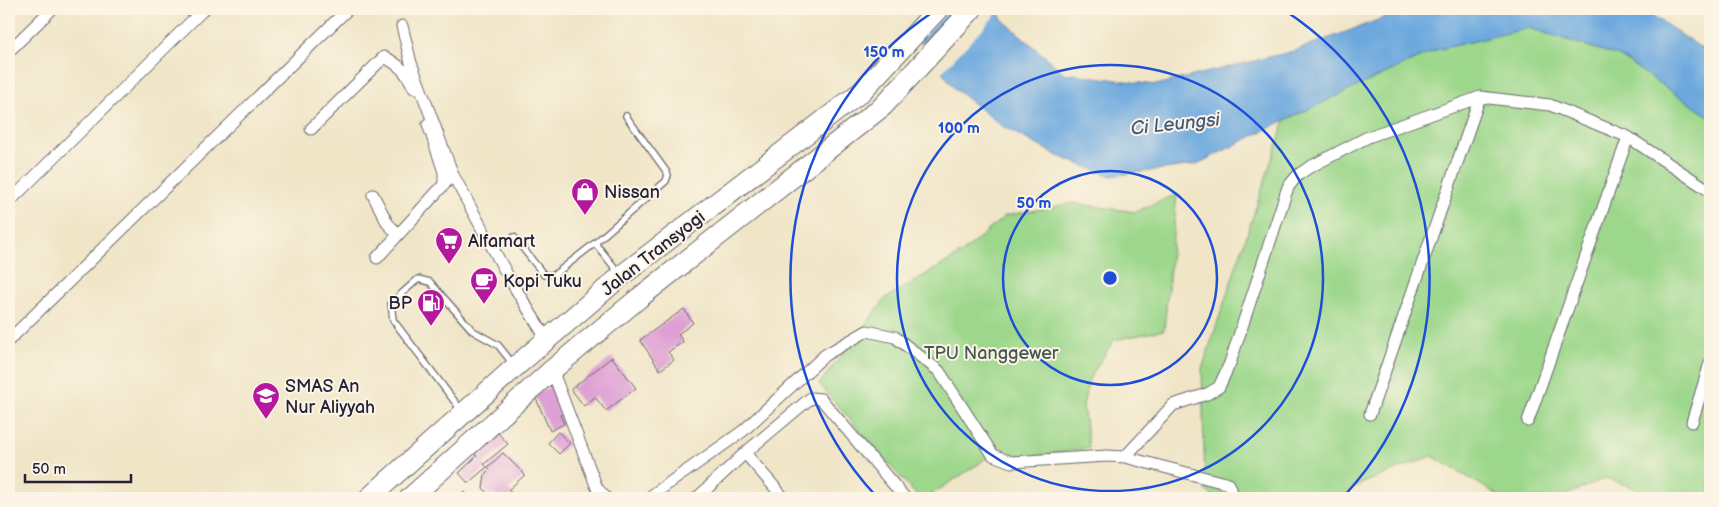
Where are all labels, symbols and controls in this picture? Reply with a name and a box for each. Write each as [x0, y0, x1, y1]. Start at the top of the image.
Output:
text: 150 m [863, 43, 905, 62]
water label: Ci Leungsi [1130, 108, 1222, 141]
text: 100 m [938, 119, 980, 138]
shop icon: Nissan [570, 177, 600, 216]
place label: Nissan [604, 182, 660, 203]
text: 50 m [1017, 194, 1052, 213]
street label: Jalan Transyogi [597, 206, 709, 300]
supermarket icon: Alfamart [434, 226, 464, 265]
place label: Alfamart [468, 231, 536, 252]
cafe icon: Kopi Tuku [469, 266, 499, 305]
centre of rings [1101, 269, 1119, 287]
place label: Kopi Tuku [503, 271, 582, 292]
fuel station icon: BP [416, 288, 446, 327]
place label: BP [388, 293, 413, 314]
park label: TPU Nanggewer [924, 343, 1059, 364]
place label: SMAS An Nur Aliyyah [285, 376, 375, 418]
school or university icon: SMAS An Nur Aliyyah [251, 381, 281, 420]
scale bar [25, 452, 131, 484]
text: 50 m [32, 460, 66, 479]

